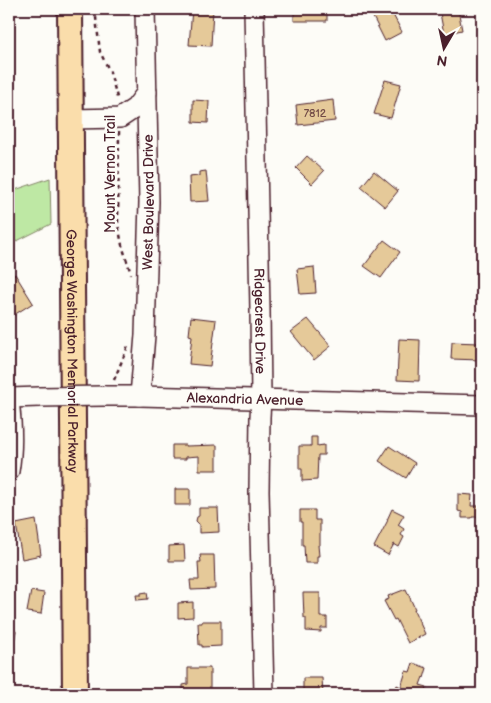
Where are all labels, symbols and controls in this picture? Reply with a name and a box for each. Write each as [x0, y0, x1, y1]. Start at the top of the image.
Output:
north arrow [418, 22, 468, 72]
text: N [436, 51, 449, 70]
house number: 7812 [304, 107, 327, 120]
street label: Mount Vernon Trail [102, 115, 119, 233]
street label: West Boulevard Drive [138, 134, 158, 270]
street label: George Washington Memorial Parkway [63, 229, 82, 473]
street label: Ridgecrest Drive [251, 268, 269, 374]
street label: Alexandria Avenue [186, 389, 304, 409]

